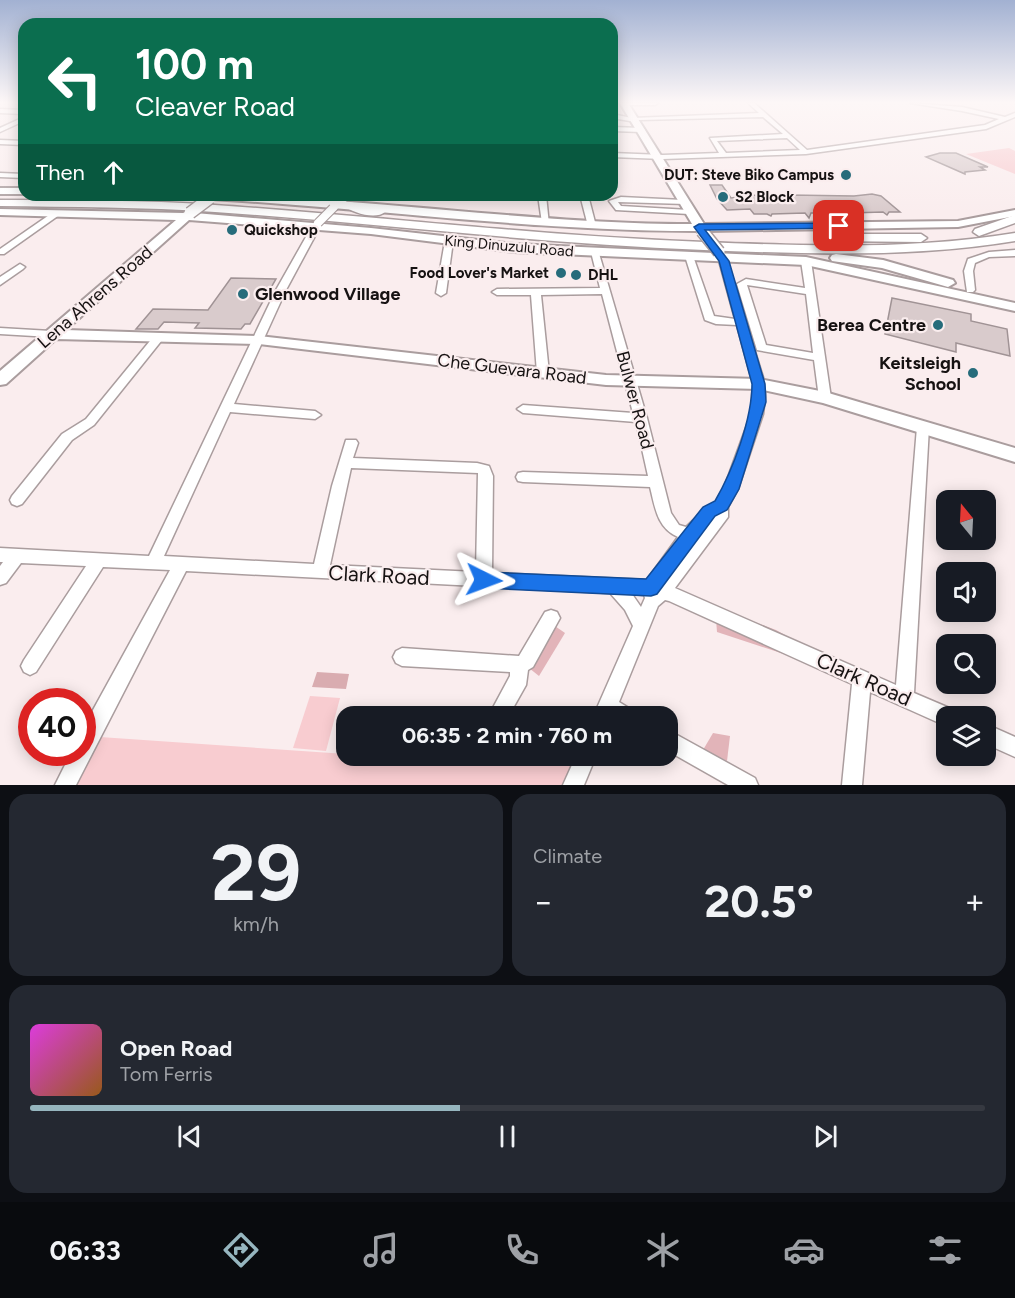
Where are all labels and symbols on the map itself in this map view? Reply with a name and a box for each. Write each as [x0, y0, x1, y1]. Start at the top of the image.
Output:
place label: DUT: Steve Biko Campus [664, 166, 834, 184]
marker: DUT: Steve Biko Campus [839, 168, 853, 182]
place label: S2 Block [735, 188, 794, 206]
marker: S2 Block [716, 190, 730, 204]
pin [813, 200, 864, 251]
place label: Quickshop [244, 221, 318, 239]
marker: Quickshop [225, 223, 239, 237]
street label: King Dinuzulu Road [444, 231, 574, 261]
street label: Lena Ahrens Road [33, 241, 157, 353]
place label: Food Lover's Market [410, 264, 549, 282]
marker: Food Lover's Market [554, 266, 568, 280]
place label: DHL [588, 266, 618, 284]
marker: DHL [569, 268, 583, 282]
place label: Glenwood Village [255, 283, 400, 305]
marker: Glenwood Village [236, 287, 250, 301]
place label: Berea Centre [817, 314, 926, 336]
marker: Berea Centre [931, 318, 945, 332]
street label: Che Guevara Road [436, 349, 588, 389]
street label: Bulwer Road [611, 349, 659, 451]
place label: Keitsleigh School [879, 352, 961, 395]
marker: Keitsleigh School [966, 366, 980, 380]
north arrow [936, 490, 996, 550]
position arrow [452, 548, 516, 612]
street label: Clark Road [328, 560, 430, 590]
street label: Clark Road [813, 647, 915, 711]
speed limit sign: 40 [18, 688, 96, 766]

